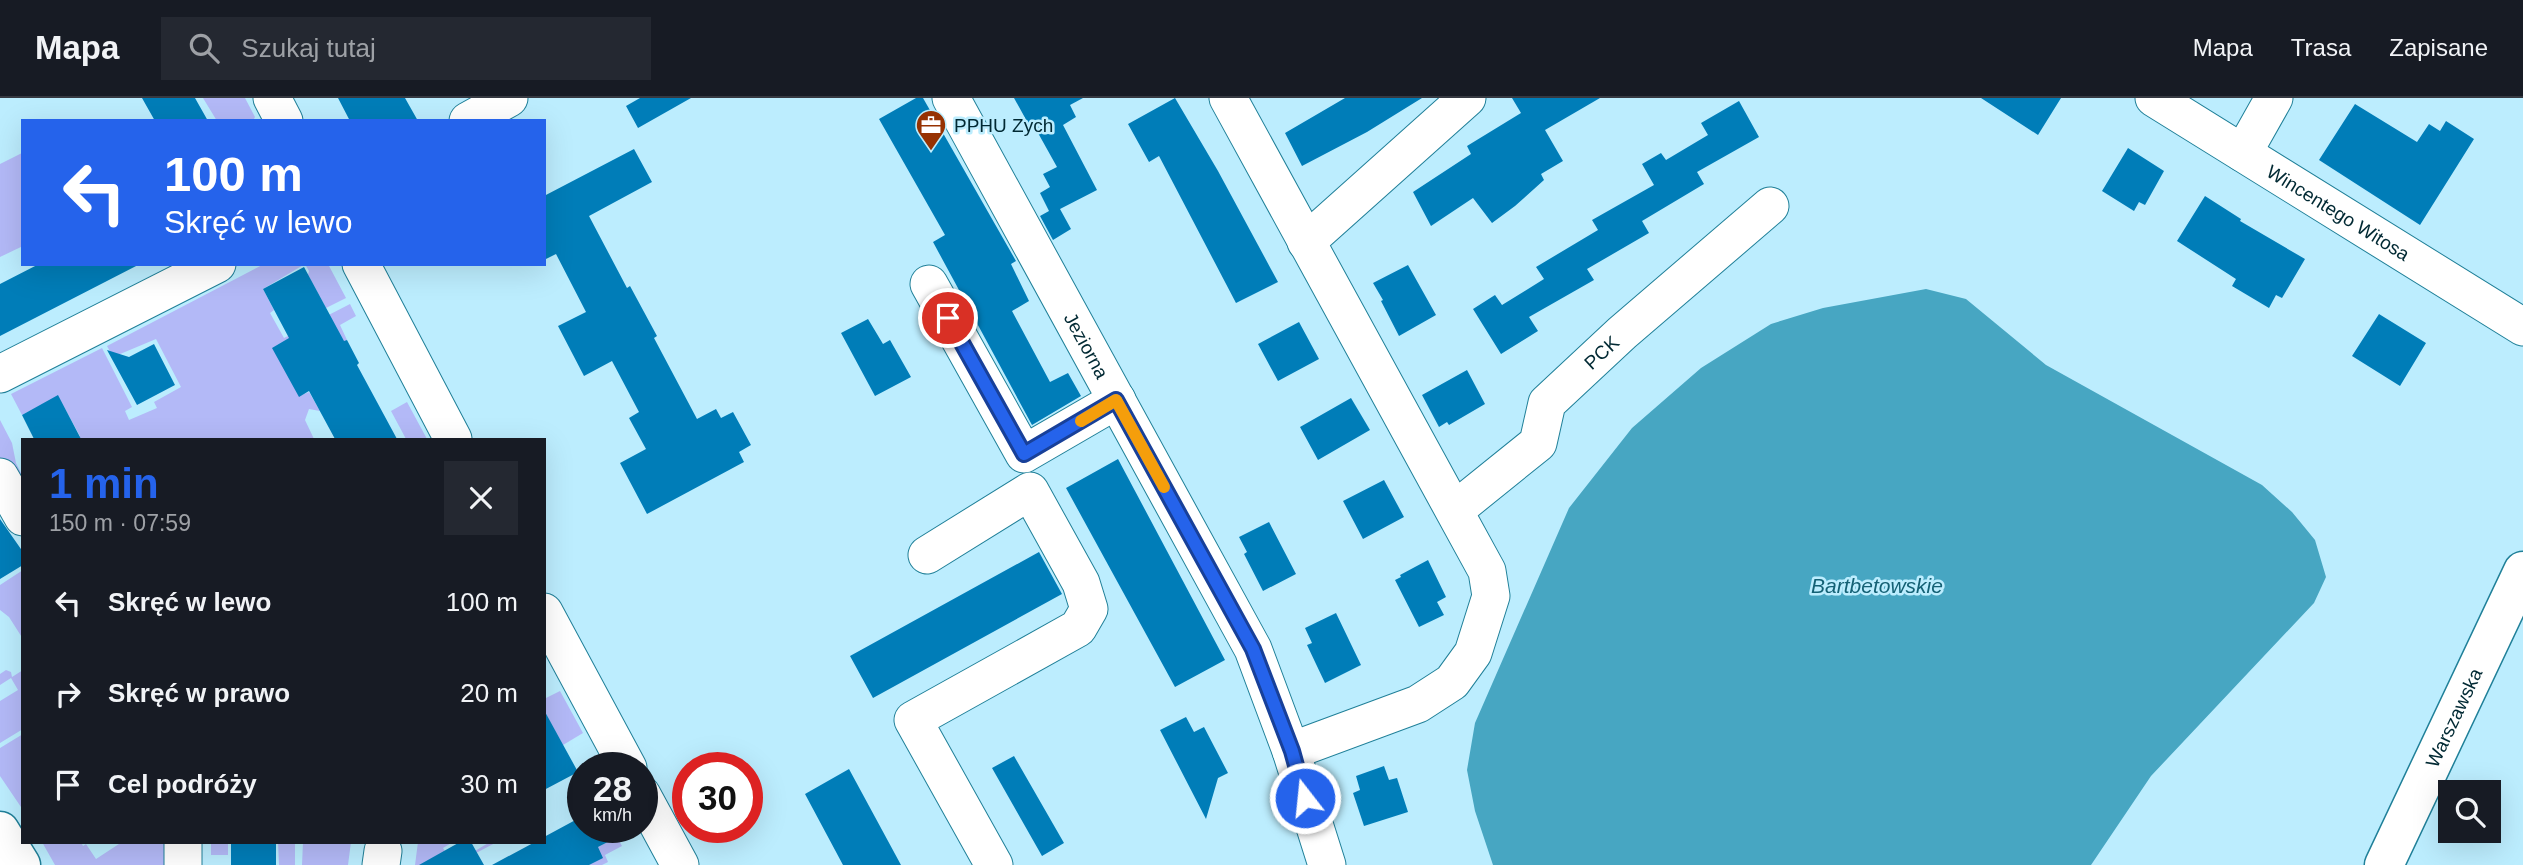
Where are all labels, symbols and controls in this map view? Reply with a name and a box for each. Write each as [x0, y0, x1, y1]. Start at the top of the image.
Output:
search box [161, 17, 651, 80]
text: Mapa [35, 29, 119, 66]
icon: search [185, 29, 223, 67]
text: Szukaj tutaj [241, 33, 376, 63]
text: Mapa [2193, 34, 2253, 61]
text: Trasa [2291, 34, 2351, 61]
text: Zapisane [2389, 34, 2488, 61]
office icon: PPHU Zych [914, 108, 948, 152]
place label: PPHU Zych [954, 115, 1053, 136]
icon: left [49, 147, 140, 238]
text: 100 m [164, 147, 303, 201]
street label: Wincentego Witosa [2263, 161, 2414, 265]
text: Skręć w lewo [164, 204, 353, 240]
pin [918, 288, 978, 348]
icon: arrive [929, 299, 967, 337]
street label: Jeziorna [1060, 309, 1113, 382]
street label: PCK [1580, 331, 1623, 374]
text: 1 min [49, 460, 159, 507]
button: close [444, 461, 518, 535]
text: 150 m · 07:59 [49, 510, 191, 536]
water label: Bartbetowskie [1811, 574, 1943, 597]
icon: left [49, 584, 87, 622]
text: Skręć w lewo [108, 587, 271, 617]
text: 100 m [446, 587, 518, 617]
street label: Warszawska [2422, 665, 2487, 771]
icon: right [49, 675, 87, 713]
text: Skręć w prawo [108, 678, 290, 708]
text: 20 m [460, 678, 518, 708]
speed limit sign: 30 [672, 752, 763, 843]
position arrow [1268, 761, 1342, 835]
icon: arrive [49, 766, 87, 804]
text: Cel podróży [108, 769, 257, 799]
text: 30 m [460, 769, 518, 799]
text: 28 [593, 769, 632, 808]
map controls [2438, 780, 2501, 843]
button: search [2438, 780, 2501, 843]
text: km/h [593, 805, 632, 825]

